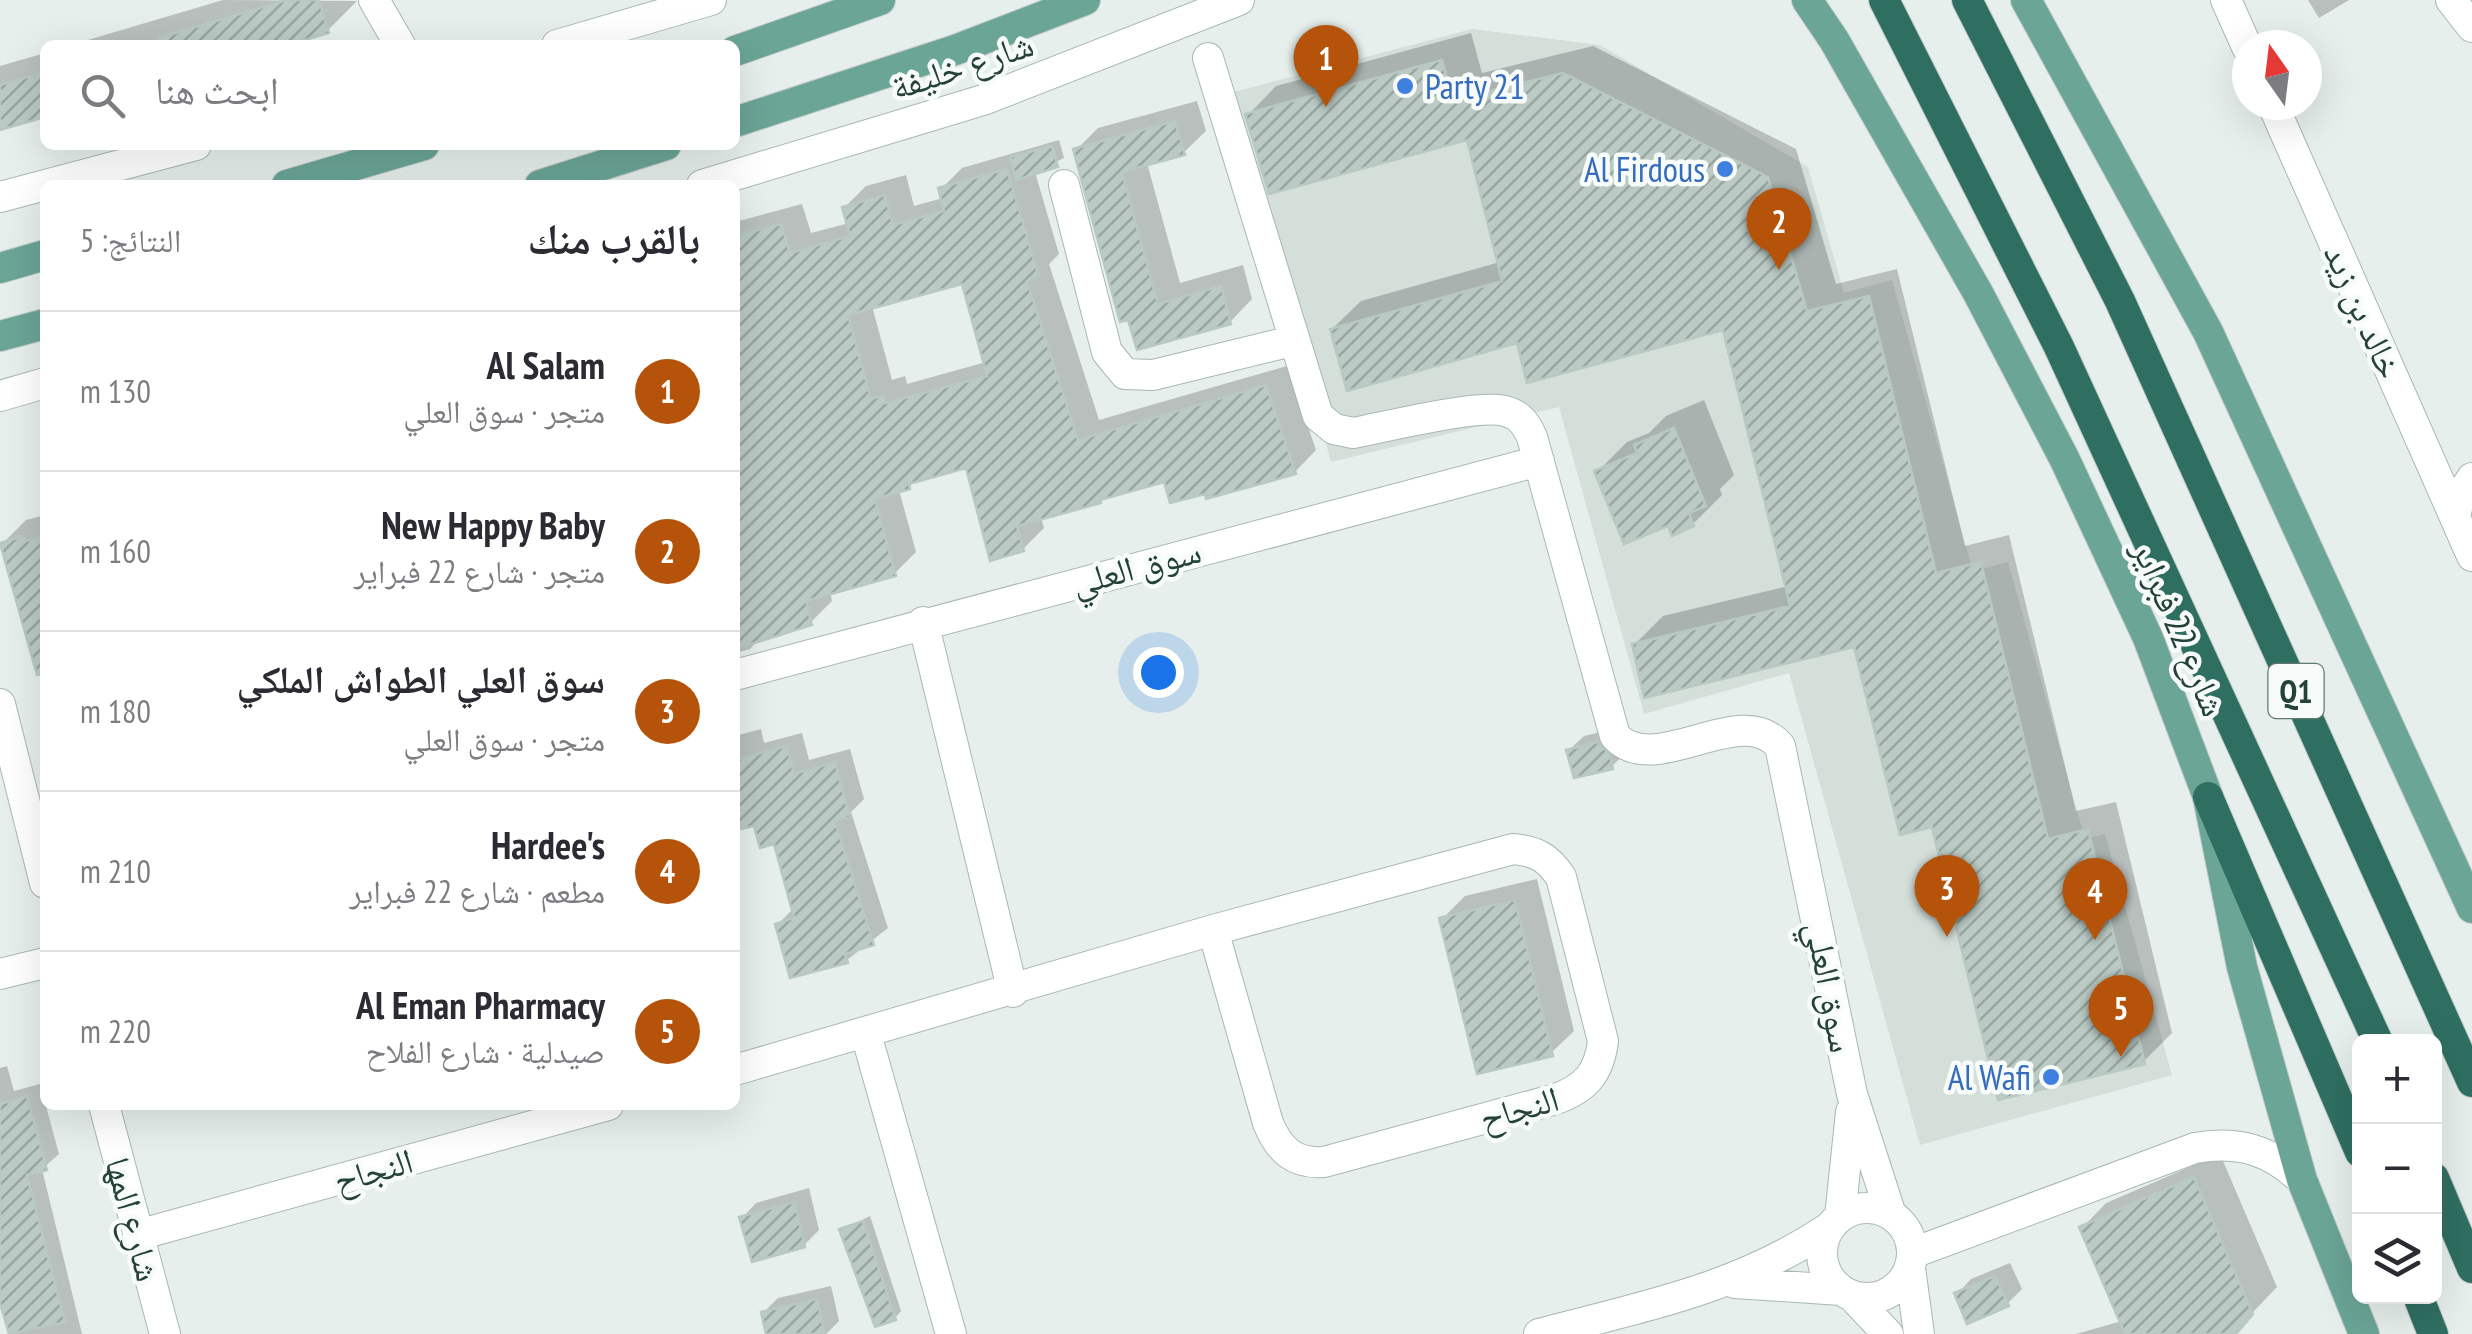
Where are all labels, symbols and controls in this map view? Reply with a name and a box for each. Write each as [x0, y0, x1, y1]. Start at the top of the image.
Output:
street label: شارع خليفة [885, 20, 1039, 110]
pin: 1 [1294, 24, 1358, 107]
north arrow [2232, 30, 2322, 120]
search box [40, 40, 740, 150]
place label: Party 21 [1425, 63, 1525, 109]
text: ابحث هنا [155, 65, 279, 114]
icon: search [75, 68, 130, 123]
marker: Party 21 [1394, 75, 1416, 97]
place label: Al Firdous [1584, 146, 1705, 192]
marker: Al Firdous [1714, 158, 1736, 180]
pin: 2 [1746, 188, 1812, 270]
text: بالقرب منك [527, 211, 700, 266]
text: النتائج: 5 [80, 219, 181, 261]
street label: خالد بن زيد [2314, 237, 2414, 385]
text: Al Salam [486, 340, 605, 389]
text: 130 m [80, 370, 151, 412]
text: 1 [660, 370, 675, 412]
text: متجر · سوق العلي [403, 390, 605, 432]
text: New Happy Baby [381, 500, 605, 549]
street label: سوق العلي [1066, 527, 1207, 611]
text: 160 m [80, 530, 151, 572]
text: 2 [660, 530, 675, 572]
street label: شارع 22 فبراير [2122, 532, 2238, 723]
text: متجر · شارع 22 فبراير [354, 550, 605, 592]
your location [1133, 647, 1184, 698]
text: سوق العلي الطواش الملكي [237, 654, 605, 703]
road number: Q1 [2268, 664, 2324, 718]
text: 180 m [80, 690, 151, 732]
text: 3 [660, 690, 675, 732]
text: متجر · سوق العلي [403, 718, 605, 760]
text: Hardee's [491, 820, 605, 869]
text: 210 m [80, 850, 151, 892]
text: 4 [660, 850, 675, 892]
pin: 3 [1914, 854, 1980, 937]
pin: 4 [2062, 858, 2128, 940]
text: مطعم · شارع 22 فبراير [349, 870, 605, 912]
street label: سوق العلي [1790, 918, 1866, 1057]
pin: 5 [2088, 974, 2154, 1057]
text: Al Eman Pharmacy [356, 980, 605, 1029]
text: 220 m [80, 1010, 151, 1052]
text: 5 [660, 1010, 675, 1052]
text: صيدلية · شارع الفلاح [366, 1030, 605, 1072]
map controls [2352, 1034, 2442, 1304]
button: + [2352, 1034, 2442, 1124]
place label: Al Wafi [1948, 1054, 2031, 1100]
marker: Al Wafi [2040, 1066, 2062, 1088]
street label: النجاح [1474, 1075, 1564, 1141]
button: − [2352, 1124, 2442, 1214]
street label: النجاح [328, 1137, 418, 1203]
street label: شارع المها [95, 1152, 173, 1286]
button: layers [2352, 1214, 2442, 1304]

